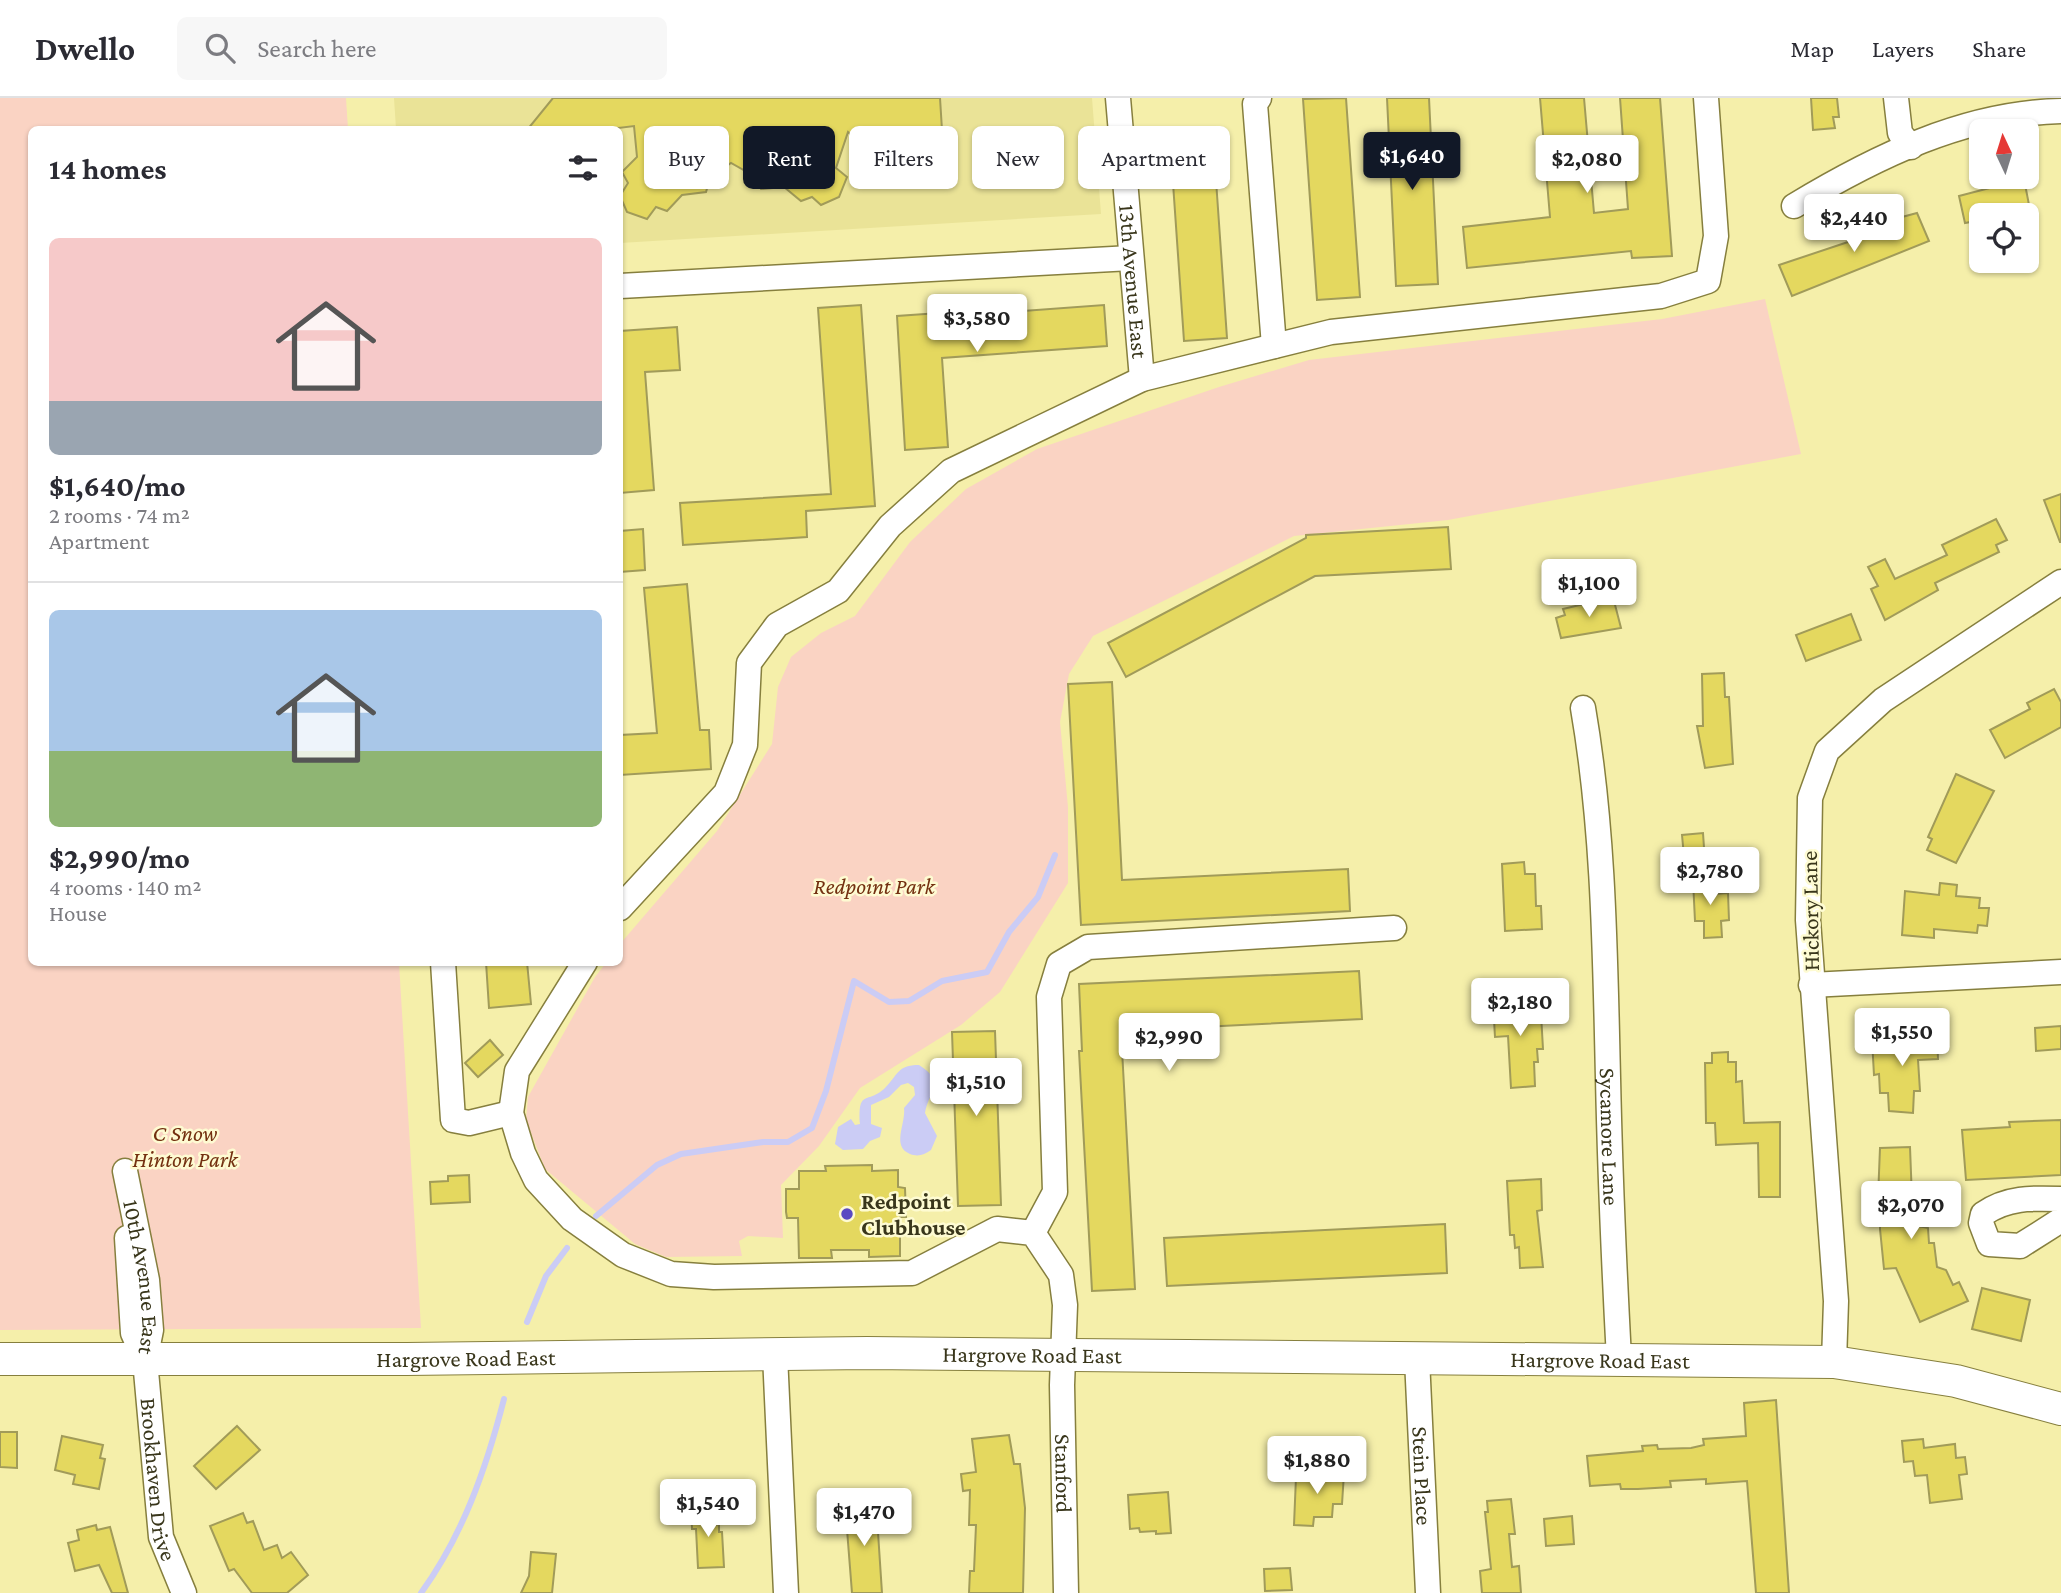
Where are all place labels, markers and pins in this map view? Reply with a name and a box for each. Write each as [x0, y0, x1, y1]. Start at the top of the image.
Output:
pin: $1,640 [1355, 132, 1469, 192]
pin: $2,080 [1530, 136, 1644, 195]
pin: $2,440 [1797, 194, 1911, 254]
pin: $3,580 [920, 294, 1034, 354]
pin: $1,100 [1532, 560, 1646, 619]
pin: $2,780 [1653, 848, 1767, 907]
pin: $2,180 [1463, 978, 1577, 1038]
pin: $1,550 [1845, 1009, 1959, 1068]
pin: $2,990 [1112, 1014, 1226, 1073]
pin: $1,510 [919, 1058, 1033, 1118]
pin: $2,070 [1854, 1182, 1968, 1241]
place label: Redpoint Clubhouse [861, 1188, 966, 1240]
marker: Redpoint Clubhouse [839, 1206, 855, 1222]
pin: $1,880 [1260, 1436, 1374, 1496]
pin: $1,540 [651, 1480, 765, 1539]
pin: $1,470 [807, 1488, 921, 1548]

